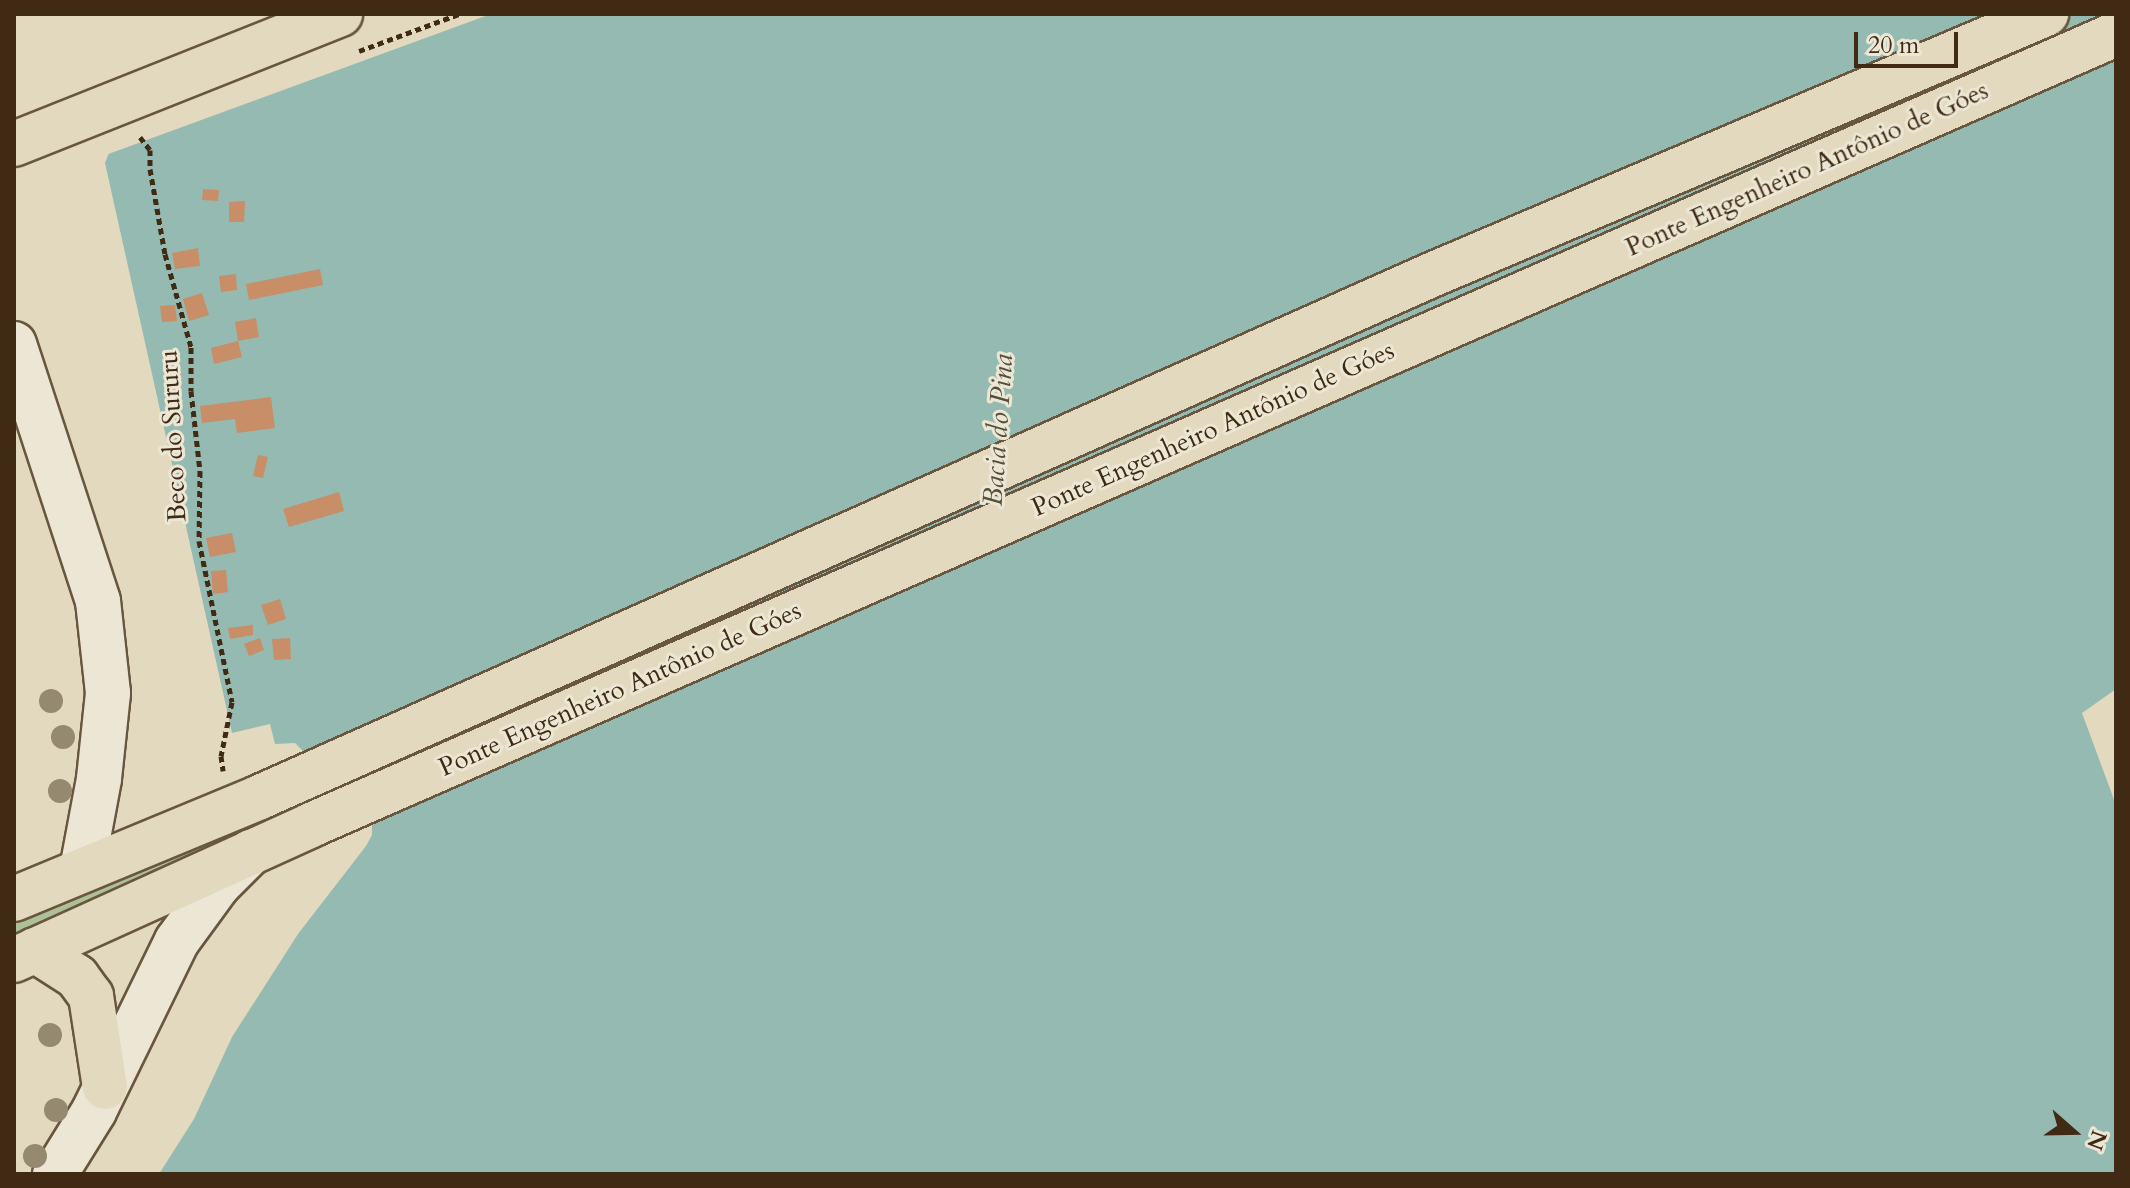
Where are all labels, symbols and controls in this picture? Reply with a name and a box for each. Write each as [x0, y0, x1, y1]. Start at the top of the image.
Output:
scale bar [1858, 16, 1962, 66]
text: 20 m [1868, 29, 1919, 62]
street label: Ponte Engenheiro Antônio de Góes [1621, 75, 1993, 263]
street label: Ponte Engenheiro Antônio de Góes [1027, 335, 1399, 523]
street label: Beco do Sururu [153, 349, 193, 523]
water label: Bacia do Pina [976, 353, 1020, 507]
street label: Ponte Engenheiro Antônio de Góes [434, 595, 806, 783]
north arrow [2034, 1092, 2114, 1172]
text: N [2079, 1126, 2114, 1154]

